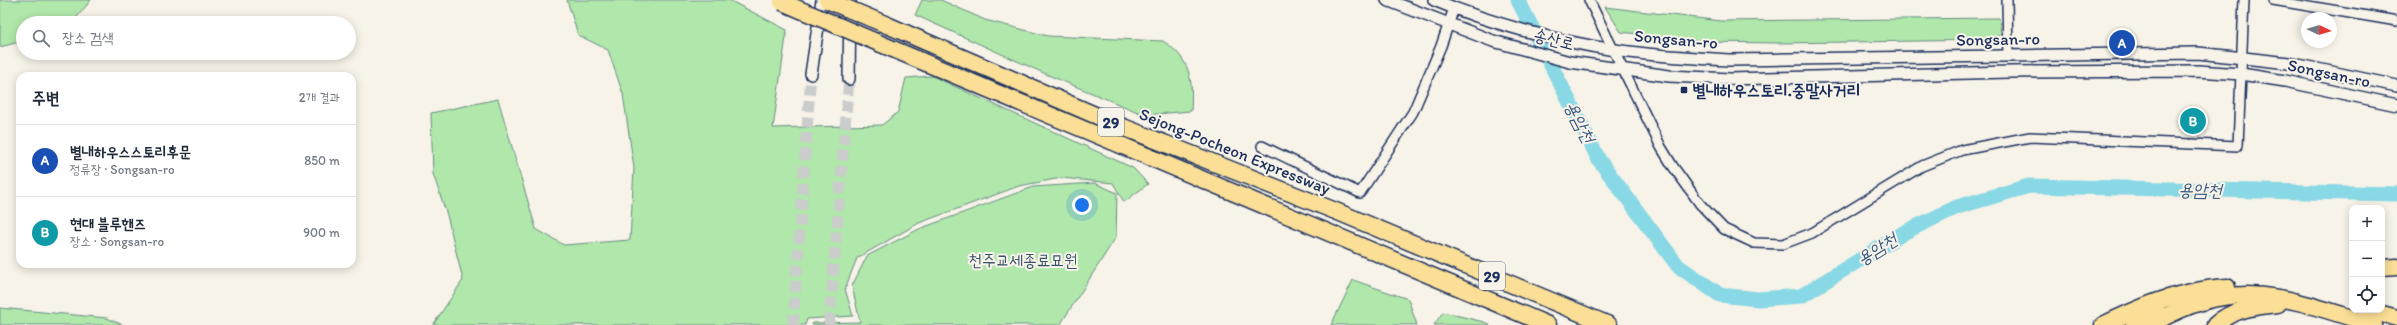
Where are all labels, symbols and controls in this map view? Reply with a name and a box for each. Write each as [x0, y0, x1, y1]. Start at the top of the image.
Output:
north arrow [2301, 12, 2337, 48]
search box [16, 16, 356, 60]
street label: 송산로 [1532, 24, 1576, 54]
street label: Songsan-ro [1633, 25, 1719, 53]
icon: search [30, 27, 52, 49]
street label: Songsan-ro [1956, 28, 2040, 50]
pin: A [2109, 28, 2135, 58]
text: 장소 검색 [62, 29, 114, 47]
street label: Songsan-ro [2286, 54, 2372, 92]
place label: 별내하우스토리.중말사거리 [1692, 80, 1860, 100]
marker: 별내하우스토리.중말사거리 [1679, 85, 1689, 95]
text: 주변 [32, 88, 59, 108]
text: 2개 결과 [299, 90, 340, 105]
water label: 용암천 [1560, 98, 1600, 148]
street label: Sejong-Pocheon Expressway [1137, 103, 1333, 199]
pin: B [2180, 106, 2206, 136]
road number: 29 [1098, 108, 1124, 136]
text: 별내하우스스토리후문 [70, 143, 191, 161]
text: A [41, 153, 49, 168]
text: 850 m [304, 153, 340, 168]
text: 정류장 · Songsan-ro [70, 162, 175, 177]
water label: 용암천 [2178, 179, 2223, 201]
your location [1072, 195, 1092, 215]
map controls [2349, 205, 2385, 313]
button: + [2349, 205, 2385, 241]
text: 현대 블루핸즈 [70, 215, 146, 233]
text: B [41, 225, 49, 240]
text: 900 m [303, 225, 340, 240]
water label: 용암천 [1853, 227, 1903, 270]
text: 장소 · Songsan-ro [70, 234, 164, 249]
button: − [2349, 241, 2385, 277]
park label: 천주교세종료묘원 [968, 250, 1078, 270]
road number: 29 [1479, 262, 1505, 290]
button: locate [2349, 277, 2385, 313]

